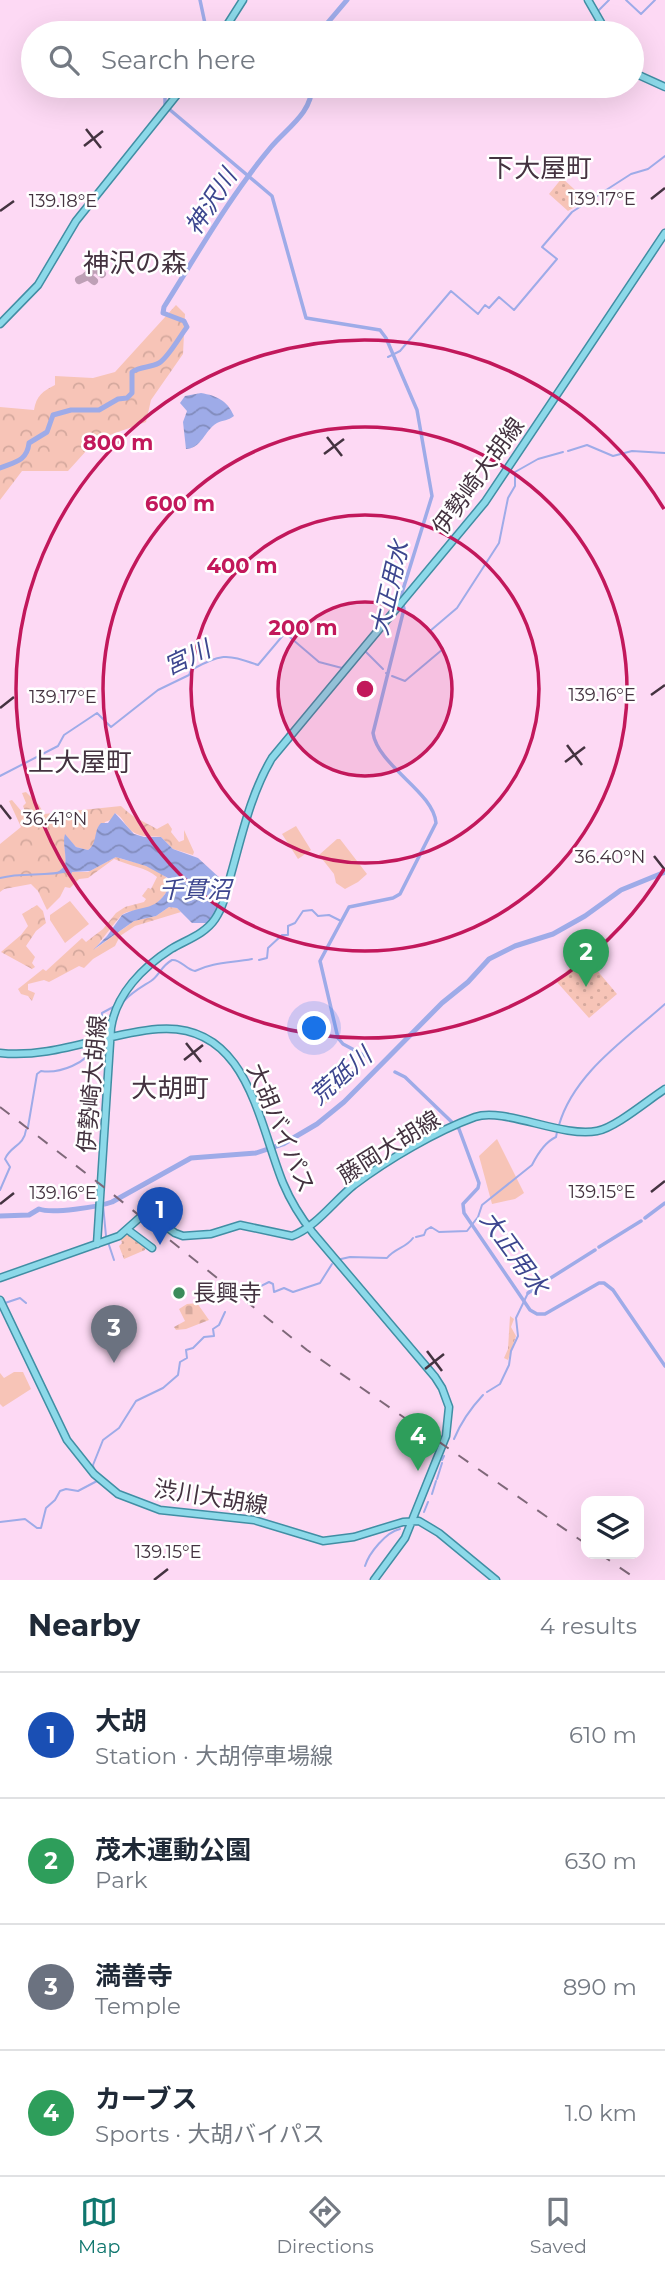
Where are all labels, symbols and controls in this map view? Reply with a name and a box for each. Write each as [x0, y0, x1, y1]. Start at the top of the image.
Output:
search box [21, 21, 644, 98]
icon: search [45, 41, 83, 79]
text: Search here [101, 44, 256, 76]
district label: 下大屋町 [488, 152, 592, 184]
water label: 神沢川 [179, 161, 244, 240]
text: 139.17°E [568, 188, 636, 210]
text: 139.18°E [29, 190, 97, 212]
district label: 神沢の森 [83, 247, 187, 279]
street label: 伊勢崎大胡線 [426, 412, 530, 540]
text: 800 m [83, 430, 153, 455]
text: 600 m [145, 491, 215, 516]
water label: 大正用水 [365, 535, 415, 638]
text: 400 m [207, 553, 277, 578]
text: 200 m [269, 615, 337, 640]
water label: 宮川 [159, 633, 217, 681]
centre of rings [353, 677, 377, 701]
text: 139.16°E [568, 684, 636, 706]
text: 139.17°E [29, 686, 97, 708]
district label: 上大屋町 [28, 746, 132, 778]
text: 36.41°N [22, 808, 88, 830]
text: 36.40°N [575, 846, 645, 868]
water label: 千貫沼 [159, 875, 234, 904]
pin: 2 [563, 929, 609, 987]
your location [297, 1011, 331, 1045]
street label: 伊勢崎大胡線 [72, 1014, 112, 1154]
water label: 荒砥川 [304, 1039, 380, 1110]
street label: 大胡バイパス [241, 1059, 321, 1197]
district label: 大胡町 [131, 1072, 209, 1104]
street label: 藤岡大胡線 [333, 1105, 445, 1189]
text: 139.15°E [568, 1181, 636, 1203]
text: 139.16°E [29, 1182, 97, 1204]
pin: 1 [137, 1187, 183, 1245]
water label: 大正用水 [474, 1205, 556, 1302]
place label: 長興寺 [193, 1279, 262, 1307]
marker: 長興寺 [171, 1285, 187, 1301]
pin: 3 [91, 1305, 137, 1363]
pin: 4 [395, 1413, 441, 1471]
street label: 渋川大胡線 [152, 1474, 270, 1520]
map controls [581, 1496, 644, 1559]
button: layers [581, 1496, 644, 1559]
text: 139.15°E [134, 1541, 202, 1563]
text: Nearby [28, 1607, 140, 1644]
text: 4 results [540, 1612, 637, 1640]
text: 大胡 [95, 1705, 147, 1737]
text: 1 [46, 1721, 56, 1749]
text: 610 m [569, 1721, 637, 1749]
text: Station · 大胡停車場線 [95, 1742, 333, 1770]
text: 茂木運動公園 [95, 1834, 251, 1866]
text: 2 [44, 1847, 58, 1875]
text: 630 m [564, 1847, 637, 1875]
text: Park [95, 1866, 148, 1894]
text: 満善寺 [95, 1960, 173, 1992]
text: 3 [44, 1973, 58, 2001]
text: 890 m [563, 1973, 637, 2001]
text: Temple [95, 1992, 181, 2020]
text: カーブス [95, 2083, 197, 2115]
text: 4 [43, 2099, 59, 2127]
text: 1.0 km [565, 2099, 637, 2127]
text: Sports · 大胡バイパス [95, 2120, 325, 2148]
tab: Map [78, 2193, 120, 2258]
tab: Directions [276, 2193, 374, 2258]
tab: Saved [530, 2193, 587, 2258]

